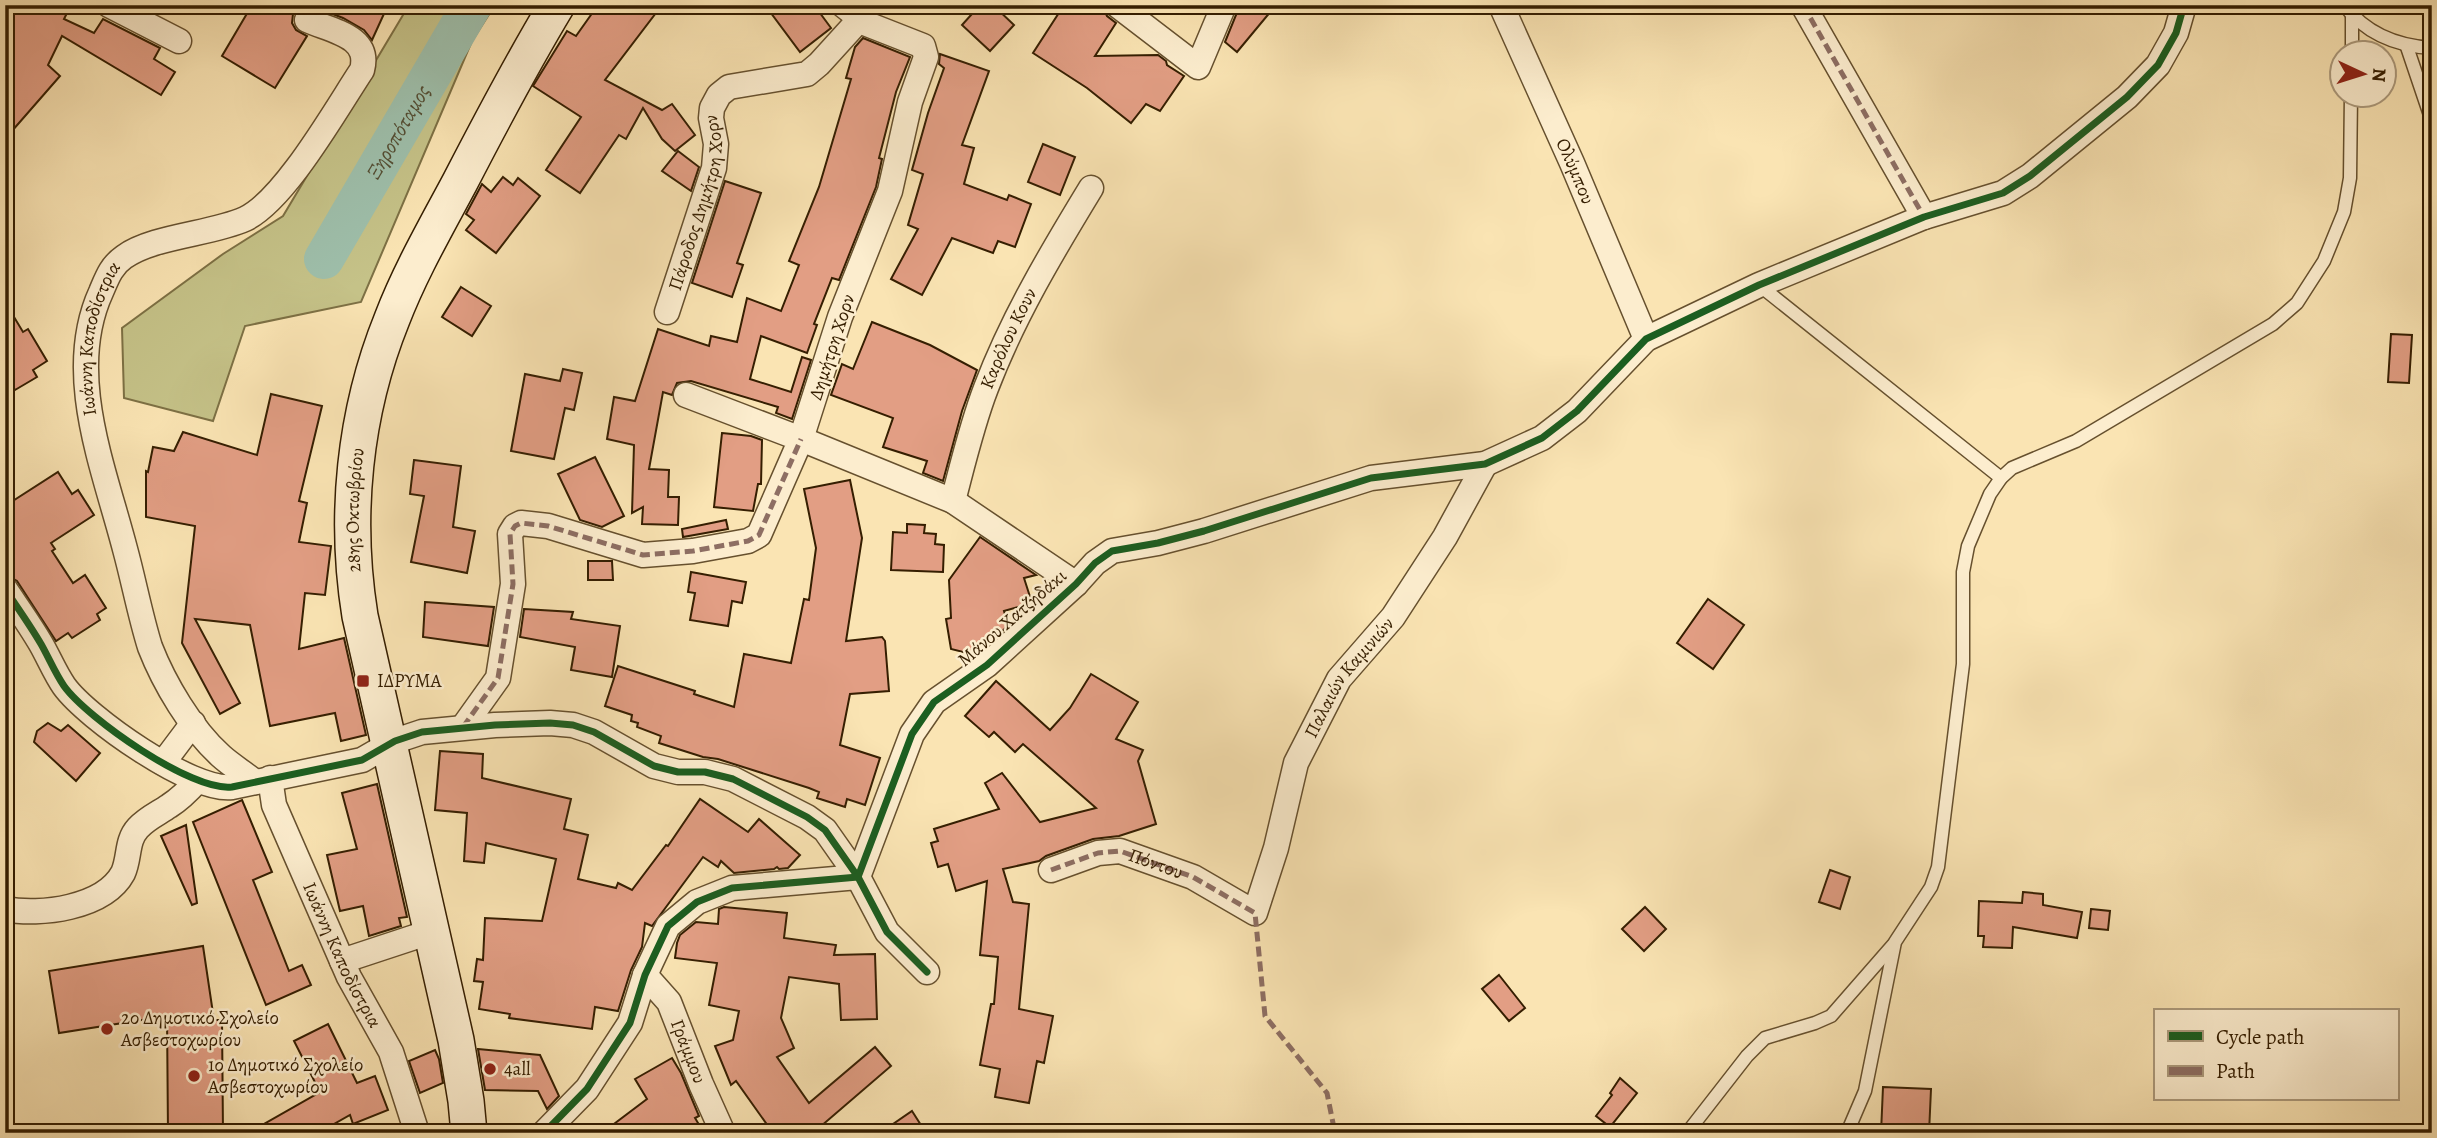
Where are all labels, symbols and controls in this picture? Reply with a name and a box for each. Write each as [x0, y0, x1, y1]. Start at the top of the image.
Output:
north arrow [2328, 38, 2398, 108]
text: N [2365, 67, 2392, 83]
water label: Ξηροπόταμος [360, 80, 436, 184]
street label: Πάροδος Δημήτρη Χορν [662, 113, 729, 294]
street label: Ολύμπου [1549, 134, 1601, 208]
street label: Ιωάννη Καποδίστρια [73, 256, 127, 418]
street label: Καρόλου Κουν [974, 283, 1043, 393]
street label: Δημήτρη Χορν [803, 291, 861, 403]
street label: 28ης Οκτωβρίου [340, 446, 371, 573]
street label: Μάνου Χατζηδάκι [952, 563, 1072, 673]
street label: Παλαιών Καμινιών [1298, 611, 1400, 742]
place label: ΙΔΡΥΜΑ [377, 668, 443, 694]
marker: ΙΔΡΥΜΑ [355, 673, 371, 689]
street label: Πόντου [1125, 842, 1187, 885]
street label: Ιωάννη Καποδίστρια [296, 878, 388, 1033]
place label: 2ο Δημοτικό Σχολείο Ασβεστοχωρίου [120, 1005, 279, 1053]
legend [2154, 1009, 2398, 1100]
street label: Γράμμου [664, 1015, 712, 1087]
marker: 2ο Δημοτικό Σχολείο Ασβεστοχωρίου [99, 1021, 115, 1037]
text: Cycle path [2216, 1023, 2305, 1051]
place label: 1ο Δημοτικό Σχολείο Ασβεστοχωρίου [207, 1052, 363, 1100]
place label: 4all [504, 1056, 531, 1082]
text: Path [2216, 1057, 2255, 1085]
marker: 4all [482, 1061, 498, 1077]
marker: 1ο Δημοτικό Σχολείο Ασβεστοχωρίου [186, 1068, 202, 1084]

